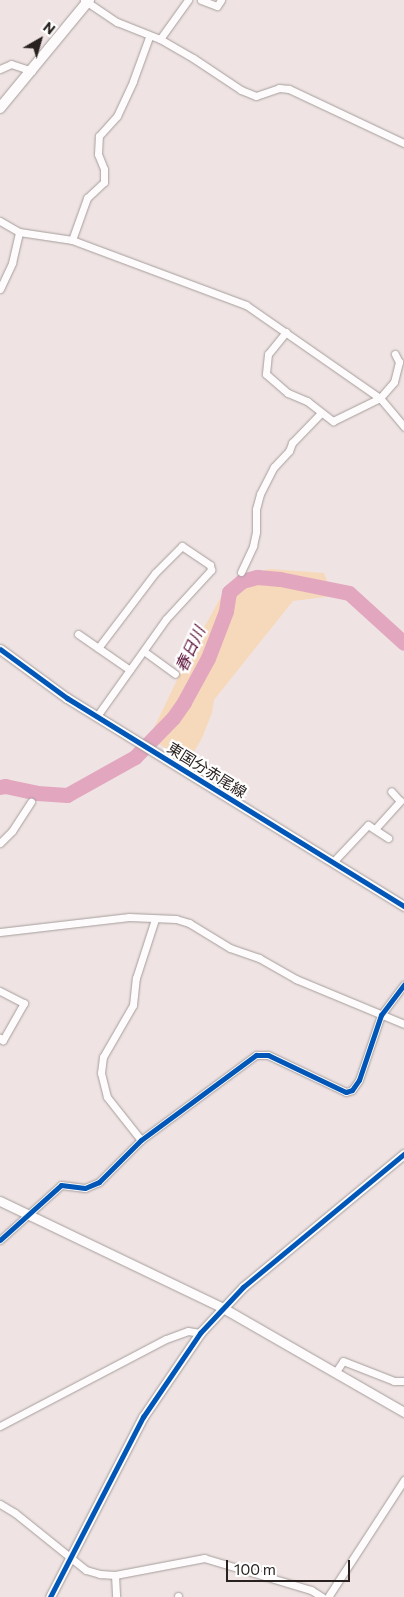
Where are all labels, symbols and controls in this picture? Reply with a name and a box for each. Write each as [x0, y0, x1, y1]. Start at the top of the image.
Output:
north arrow [15, 15, 65, 65]
text: N [40, 18, 59, 38]
water label: 春日川 [171, 623, 209, 675]
street label: 東国分赤尾線 [164, 739, 250, 801]
scale bar [229, 1550, 353, 1582]
text: 100 m [234, 1560, 276, 1578]

